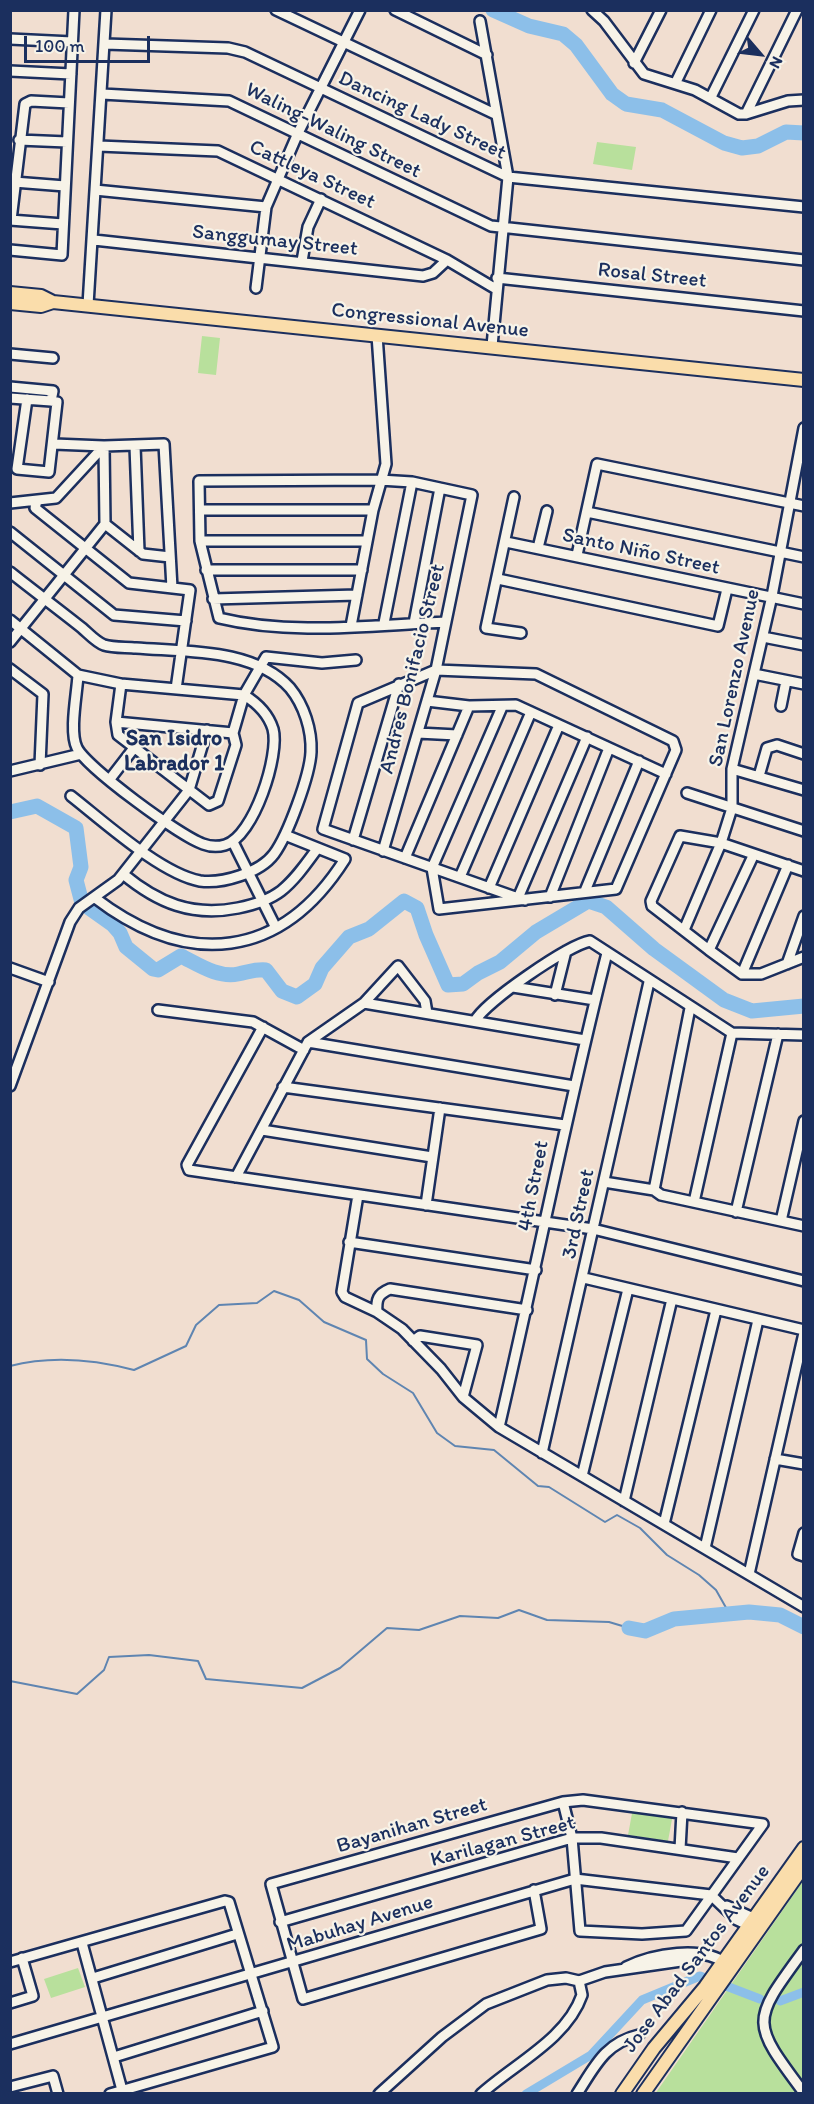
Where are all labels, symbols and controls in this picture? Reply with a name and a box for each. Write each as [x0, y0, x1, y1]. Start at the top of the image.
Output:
scale bar [27, 24, 153, 62]
north arrow [730, 24, 790, 84]
text: 100 m [35, 35, 85, 57]
text: N [765, 53, 787, 72]
street label: Dancing Lady Street [334, 66, 510, 166]
street label: Waling-Waling Street [241, 78, 425, 184]
street label: Cattleya Street [245, 135, 379, 215]
street label: Sanggumay Street [191, 220, 359, 262]
street label: Rosal Street [596, 258, 708, 294]
street label: Congressional Avenue [330, 298, 530, 344]
street label: Santo Niño Street [560, 523, 722, 581]
street label: Andres Bonifacio Street [375, 561, 451, 777]
street label: San Lorenzo Avenue [704, 587, 766, 769]
district label: San Isidro Labrador 1 [124, 726, 224, 778]
street label: 4th Street [513, 1139, 555, 1233]
street label: 3rd Street [557, 1167, 601, 1261]
street label: Bayanihan Street [334, 1792, 490, 1860]
street label: Karilagan Street [428, 1811, 578, 1873]
street label: Jose Abad Santos Avenue [618, 1860, 776, 2058]
street label: Mabuhay Avenue [284, 1890, 436, 1958]

